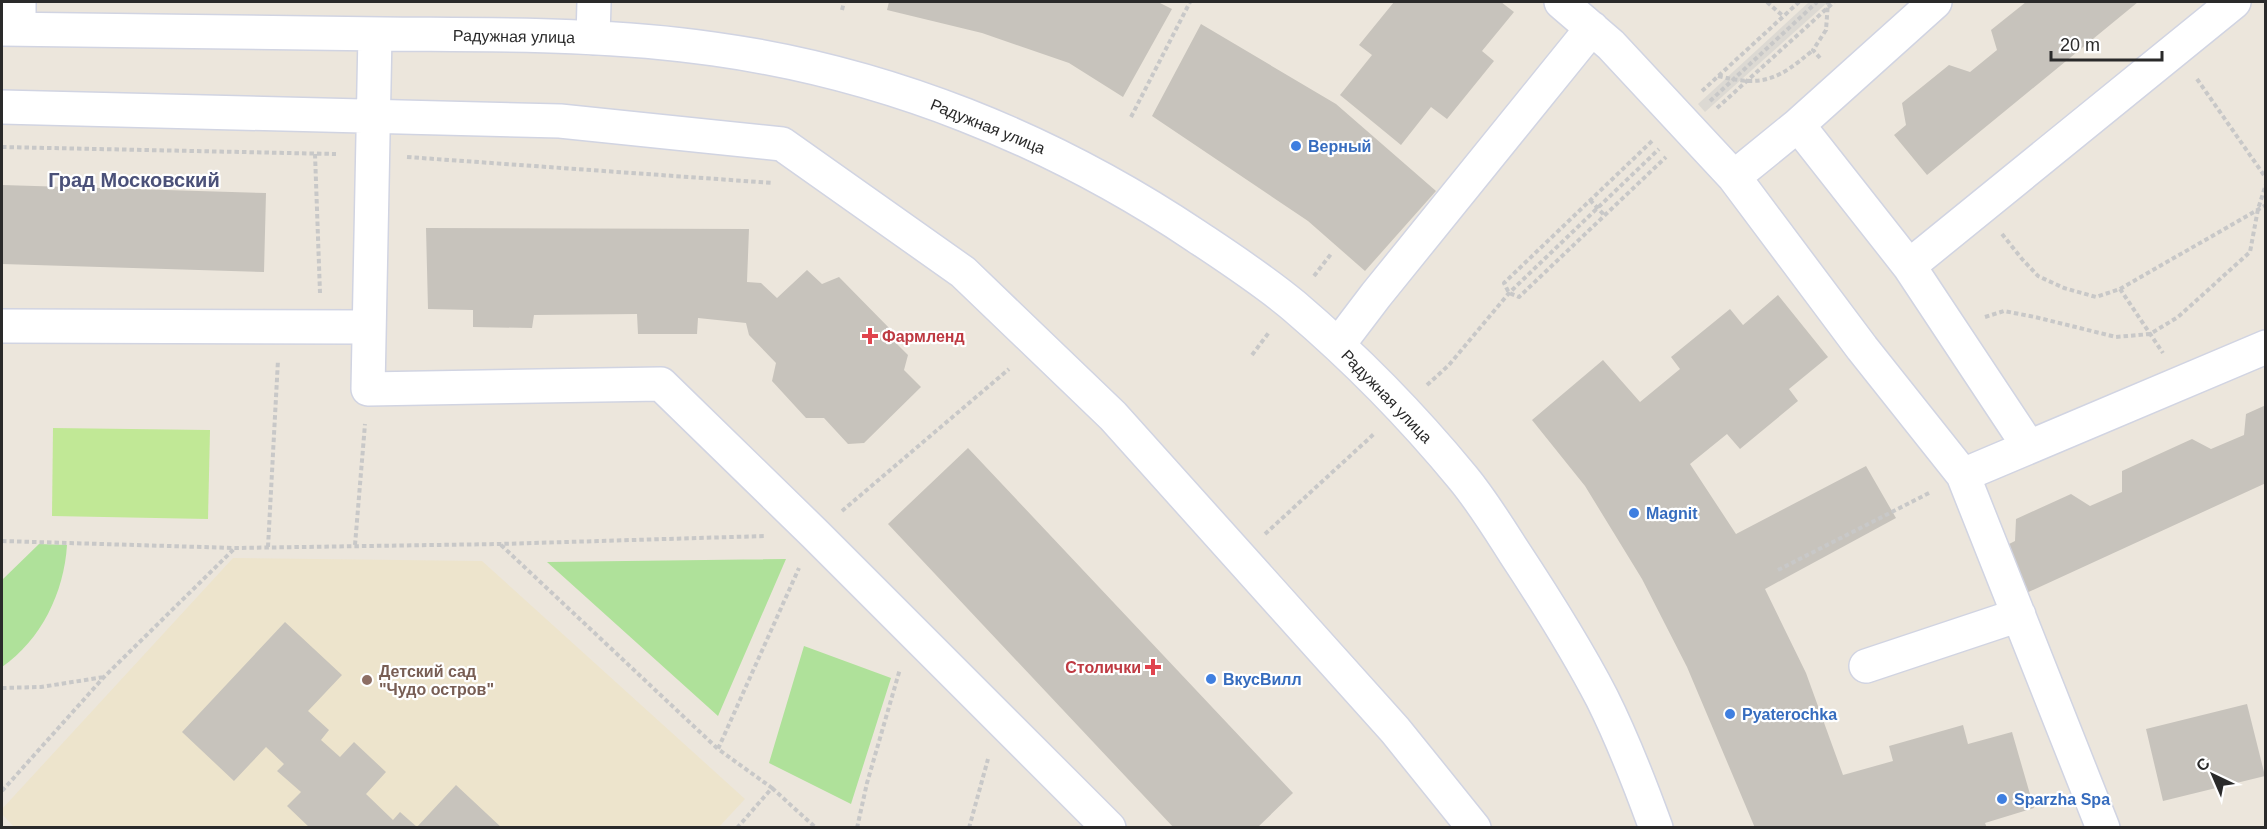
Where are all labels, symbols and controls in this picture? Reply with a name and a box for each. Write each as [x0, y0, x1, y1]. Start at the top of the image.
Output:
scale bar [2051, 24, 2162, 62]
street label: Радужная улица [453, 27, 575, 46]
text: 20 m [2060, 35, 2100, 55]
street label: Радужная улица [928, 96, 1048, 157]
place label: Верный [1308, 138, 1371, 155]
marker: Верный [1289, 139, 1303, 153]
district label: Град Московский [48, 169, 220, 191]
place label: Фармленд [882, 328, 965, 345]
marker: Фармленд [863, 329, 877, 343]
street label: Радужная улица [1338, 347, 1435, 446]
place label: Magnit [1646, 505, 1698, 522]
marker: Magnit [1627, 506, 1641, 520]
place label: Столички [1065, 659, 1141, 676]
marker: Столички [1146, 660, 1160, 674]
place label: Детский сад "Чудо остров" [379, 663, 494, 698]
place label: ВкусВилл [1223, 671, 1302, 688]
marker: ВкусВилл [1204, 672, 1218, 686]
marker: Детский сад "Чудо остров" [360, 673, 374, 687]
place label: Pyaterochka [1742, 706, 1837, 723]
marker: Pyaterochka [1723, 707, 1737, 721]
north arrow [2183, 745, 2243, 805]
text: С [2193, 754, 2213, 775]
place label: Sparzha Spa [2014, 791, 2110, 808]
marker: Sparzha Spa [1995, 792, 2009, 806]

